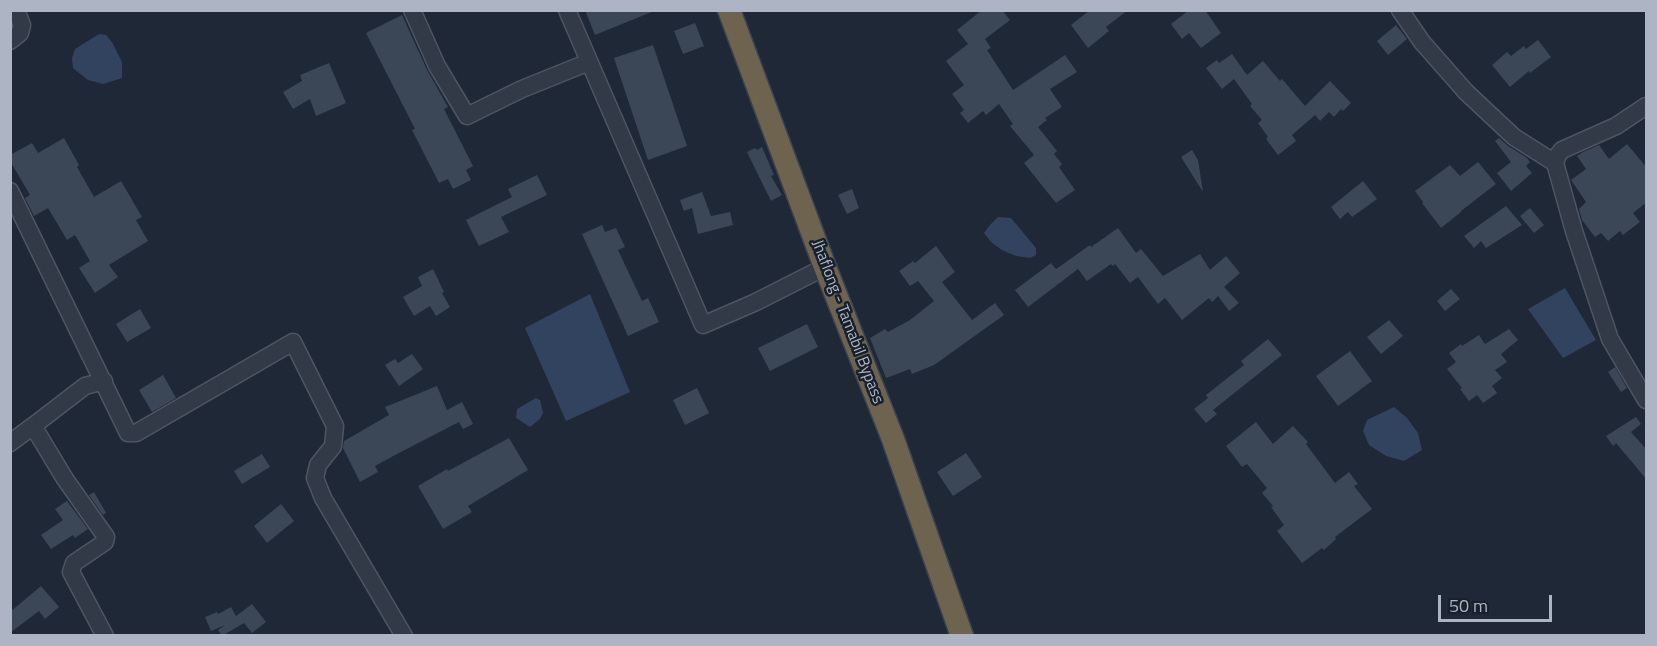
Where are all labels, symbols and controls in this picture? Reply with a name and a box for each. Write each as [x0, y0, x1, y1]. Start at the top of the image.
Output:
street label: Jhaflong - Tamabil Bypass [807, 237, 887, 407]
scale bar [1441, 583, 1555, 621]
text: 50 m [1449, 592, 1488, 619]

